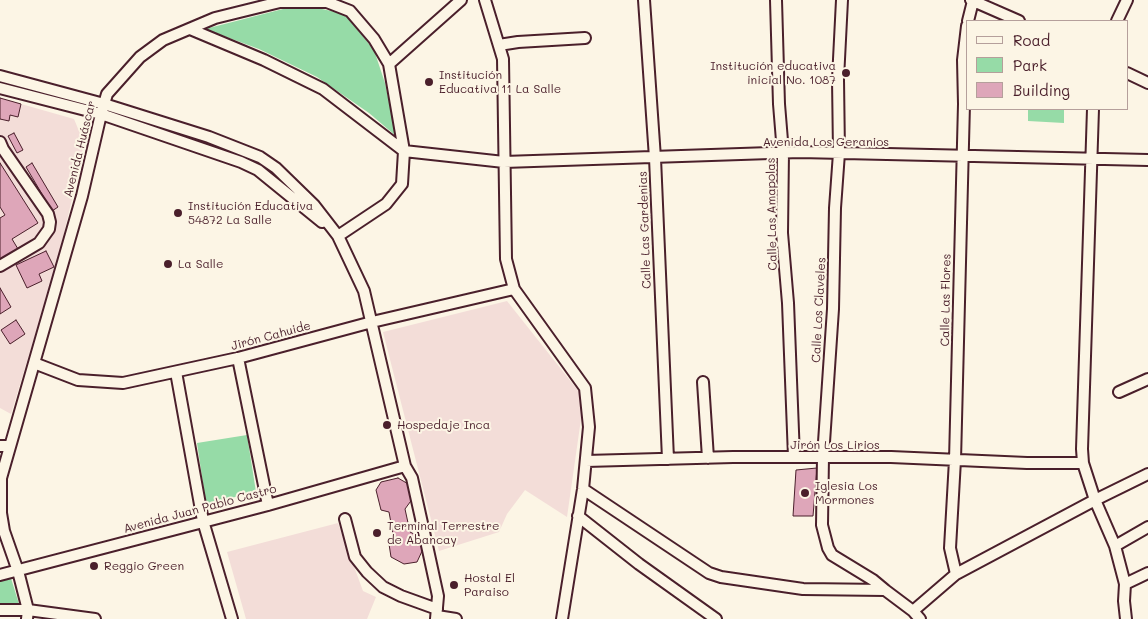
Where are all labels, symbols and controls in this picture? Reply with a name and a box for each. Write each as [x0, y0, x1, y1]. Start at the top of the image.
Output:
legend [966, 20, 1128, 110]
text: Road [1013, 30, 1050, 50]
text: Park [1013, 55, 1047, 75]
place label: Institución educativa inicial No. 1087 [710, 59, 836, 87]
marker: Institución educativa inicial No. 1087 [840, 67, 852, 79]
place label: Institución Educativa 11 La Salle [439, 68, 561, 96]
marker: Institución Educativa 11 La Salle [423, 76, 435, 88]
text: Building [1013, 80, 1070, 100]
street label: Avenida Huáscar [61, 99, 99, 199]
street label: Avenida Los Geranios [763, 135, 889, 149]
street label: Calle Las Amapolas [764, 157, 780, 271]
street label: Calle Las Gardenias [636, 171, 654, 289]
place label: Institución Educativa 54872 La Salle [188, 199, 313, 227]
marker: Institución Educativa 54872 La Salle [172, 207, 184, 219]
street label: Calle Las Flores [938, 253, 954, 347]
place label: La Salle [178, 257, 223, 271]
street label: Calle Los Claveles [809, 257, 829, 363]
marker: La Salle [162, 258, 174, 270]
street label: Jirón Cahuide [230, 318, 312, 354]
place label: Hospedaje Inca [397, 418, 490, 432]
marker: Hospedaje Inca [381, 419, 393, 431]
street label: Jirón Los Lirios [790, 438, 880, 452]
place label: Iglesia Los Mormones [815, 479, 878, 507]
street label: Avenida Juan Pablo Castro [122, 482, 278, 536]
marker: Iglesia Los Mormones [799, 487, 811, 499]
place label: Terminal Terrestre de Abancay [387, 519, 499, 547]
marker: Terminal Terrestre de Abancay [371, 527, 383, 539]
place label: Reggio Green [104, 559, 184, 573]
marker: Reggio Green [88, 560, 100, 572]
place label: Hostal El Paraiso [464, 571, 515, 599]
marker: Hostal El Paraiso [448, 579, 460, 591]

